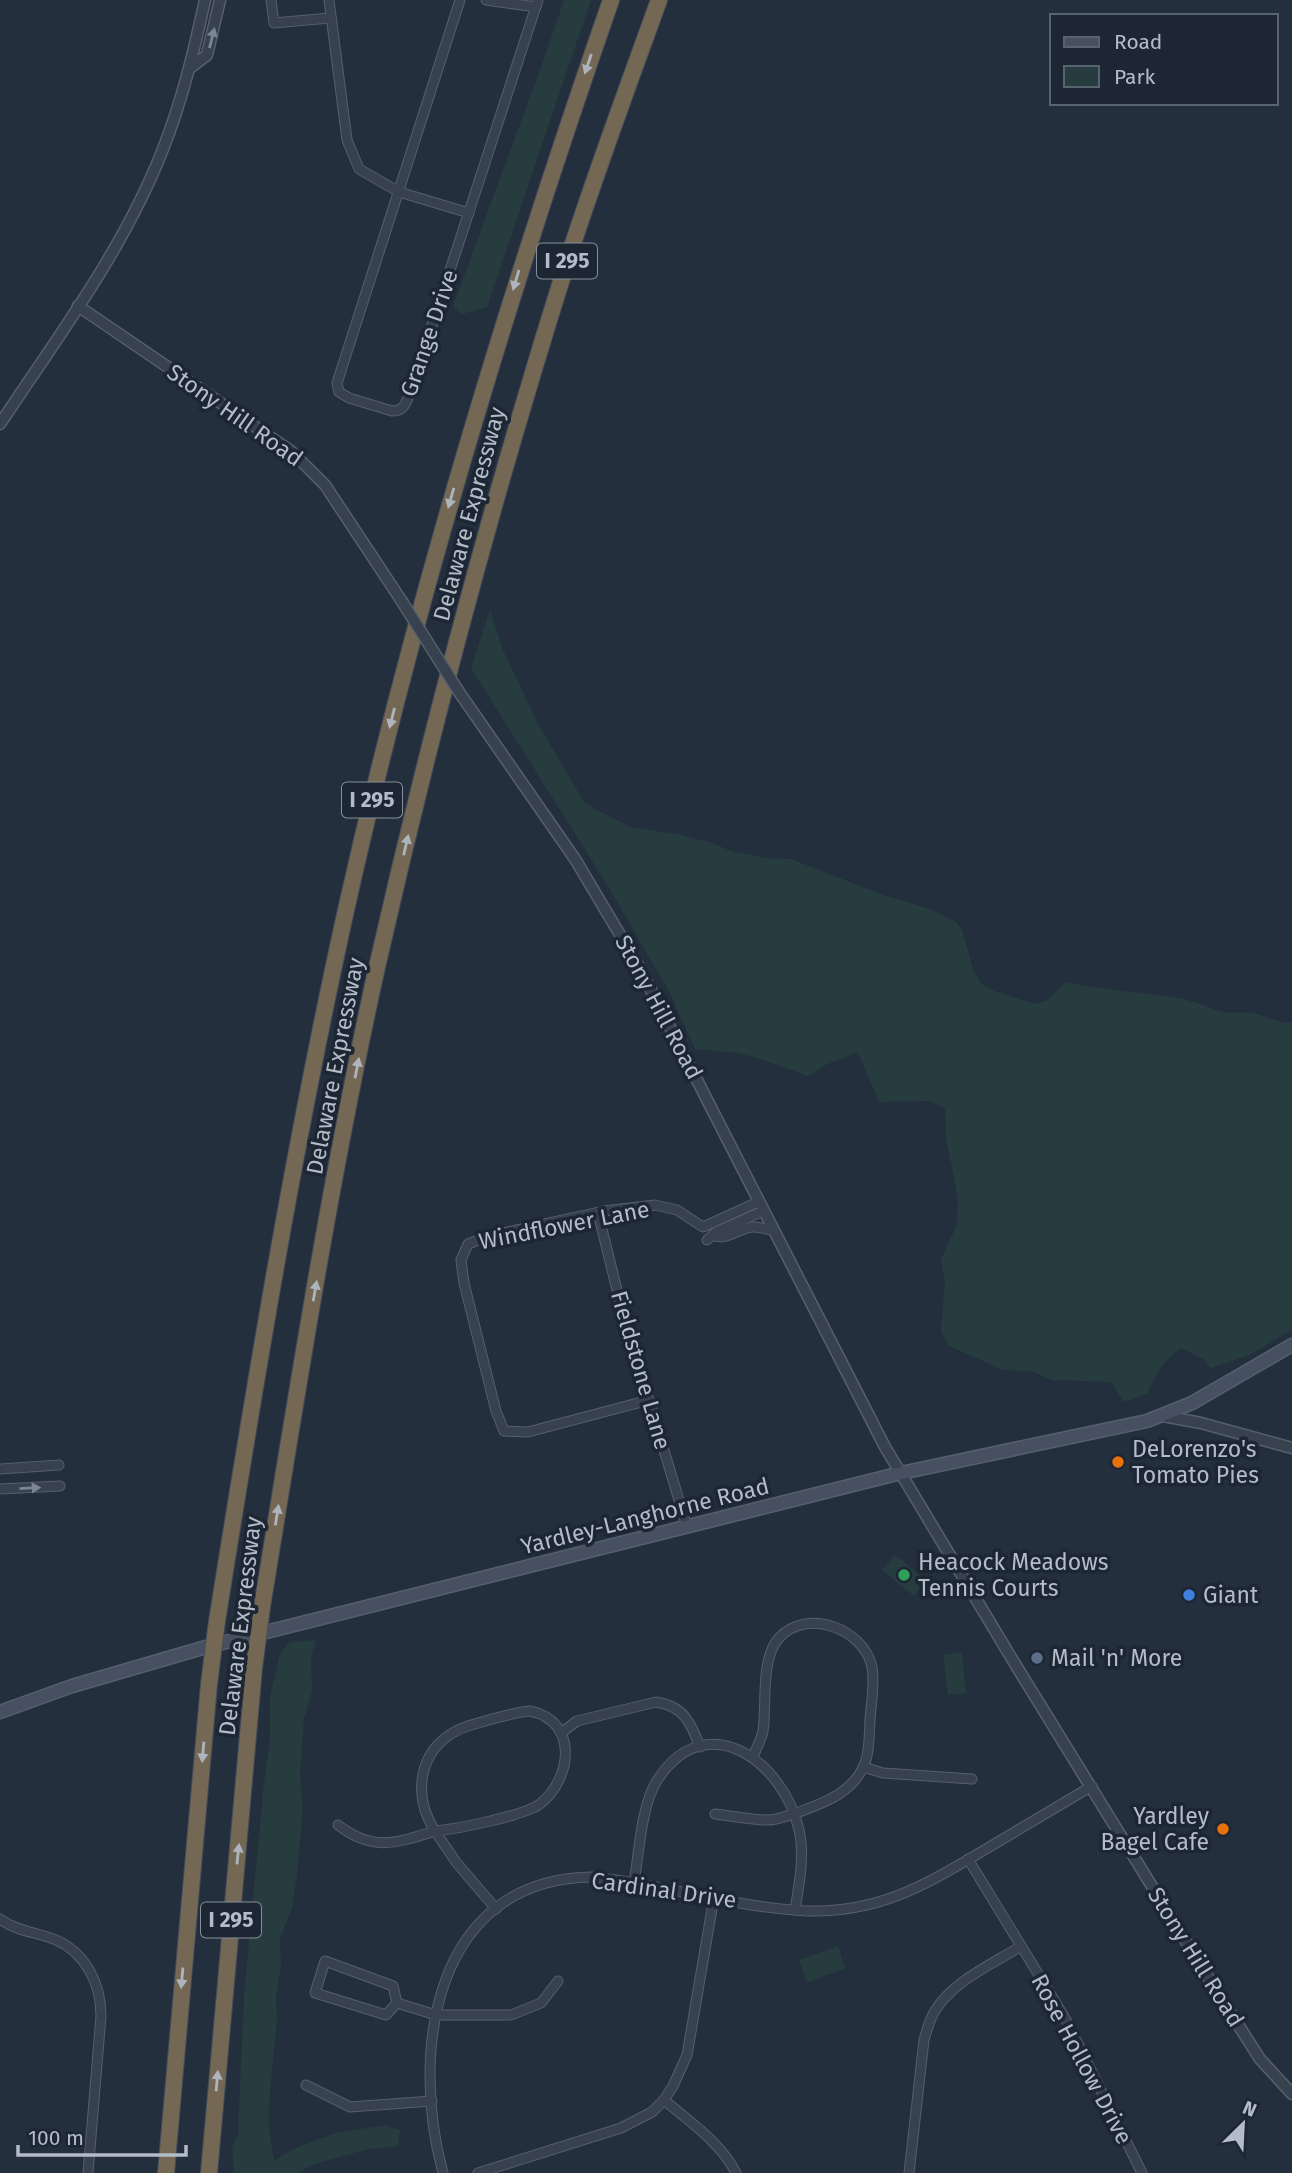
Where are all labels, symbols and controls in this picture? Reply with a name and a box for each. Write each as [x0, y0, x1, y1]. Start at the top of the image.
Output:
legend [1050, 14, 1278, 105]
one-way arrow [207, 27, 218, 49]
text: Road [1114, 29, 1162, 55]
one-way arrow [582, 54, 593, 75]
text: Park [1114, 64, 1156, 90]
road number: I 295 [537, 244, 597, 278]
street label: Grange Drive [394, 266, 464, 400]
one-way arrow [511, 270, 521, 291]
street label: Stony Hill Road [162, 358, 308, 472]
street label: Delaware Expressway [427, 403, 511, 624]
one-way arrow [446, 488, 456, 509]
one-way arrow [386, 707, 397, 729]
road number: I 295 [342, 782, 402, 818]
one-way arrow [401, 834, 412, 856]
street label: Stony Hill Road [609, 930, 709, 1084]
street label: Delaware Expressway [300, 954, 370, 1177]
one-way arrow [351, 1056, 362, 1078]
street label: Windflower Lane [476, 1195, 652, 1255]
one-way arrow [309, 1280, 320, 1302]
street label: Fieldstone Lane [605, 1287, 677, 1453]
place label: DeLorenzo's Tomato Pies [1132, 1435, 1259, 1489]
marker: DeLorenzo's Tomato Pies [1110, 1454, 1126, 1470]
street label: Yardley-Langhorne Road [518, 1472, 772, 1560]
one-way arrow [19, 1482, 41, 1493]
one-way arrow [272, 1504, 283, 1526]
street label: Delaware Expressway [213, 1514, 267, 1737]
place label: Heacock Meadows Tennis Courts [918, 1548, 1108, 1602]
marker: Heacock Meadows Tennis Courts [896, 1567, 912, 1583]
place label: Giant [1203, 1581, 1259, 1609]
marker: Giant [1181, 1587, 1197, 1603]
place label: Mail 'n' More [1051, 1644, 1182, 1672]
marker: Mail 'n' More [1029, 1650, 1045, 1666]
one-way arrow [197, 1741, 208, 1763]
place label: Yardley Bagel Cafe [1101, 1802, 1210, 1856]
marker: Yardley Bagel Cafe [1215, 1821, 1231, 1837]
one-way arrow [233, 1843, 244, 1865]
street label: Cardinal Drive [590, 1866, 738, 1914]
street label: Stony Hill Road [1142, 1882, 1250, 2032]
road number: I 295 [201, 1902, 261, 1938]
one-way arrow [177, 1967, 188, 1989]
street label: Rose Hollow Drive [1025, 1969, 1139, 2149]
one-way arrow [212, 2069, 223, 2091]
north arrow [1208, 2089, 1278, 2159]
text: N [1239, 2096, 1260, 2122]
scale bar [18, 2114, 186, 2158]
text: 100 m [28, 2125, 84, 2151]

